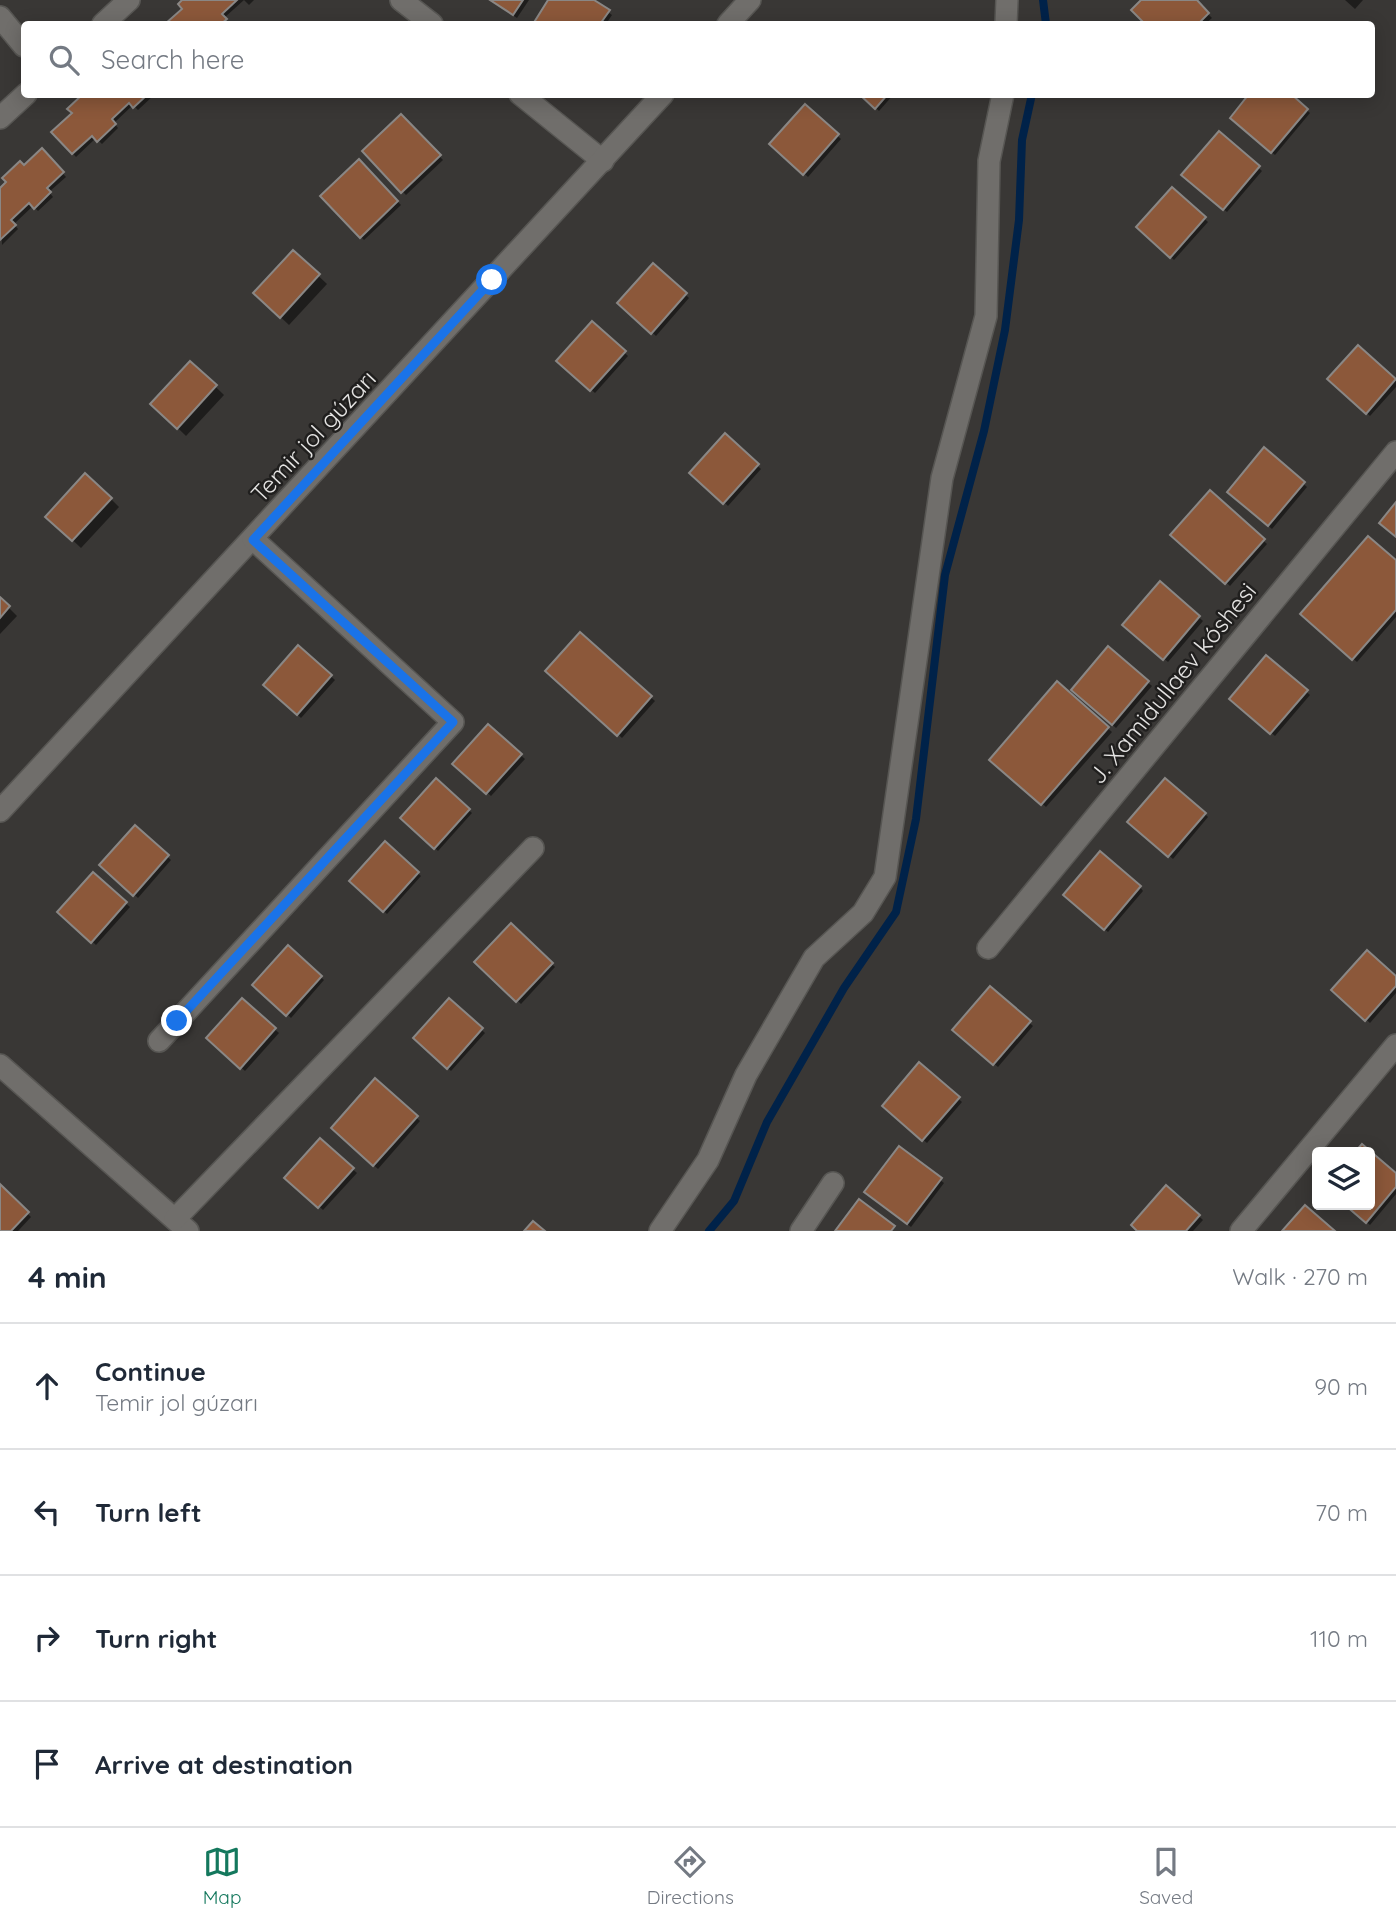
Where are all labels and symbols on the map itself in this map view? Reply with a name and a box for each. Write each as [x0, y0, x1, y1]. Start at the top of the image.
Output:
route start [476, 264, 507, 295]
street label: Temir jol gúzarı [244, 364, 382, 508]
street label: J. Xamidullaev kóshesi [1082, 577, 1262, 789]
route end [161, 1005, 192, 1036]

